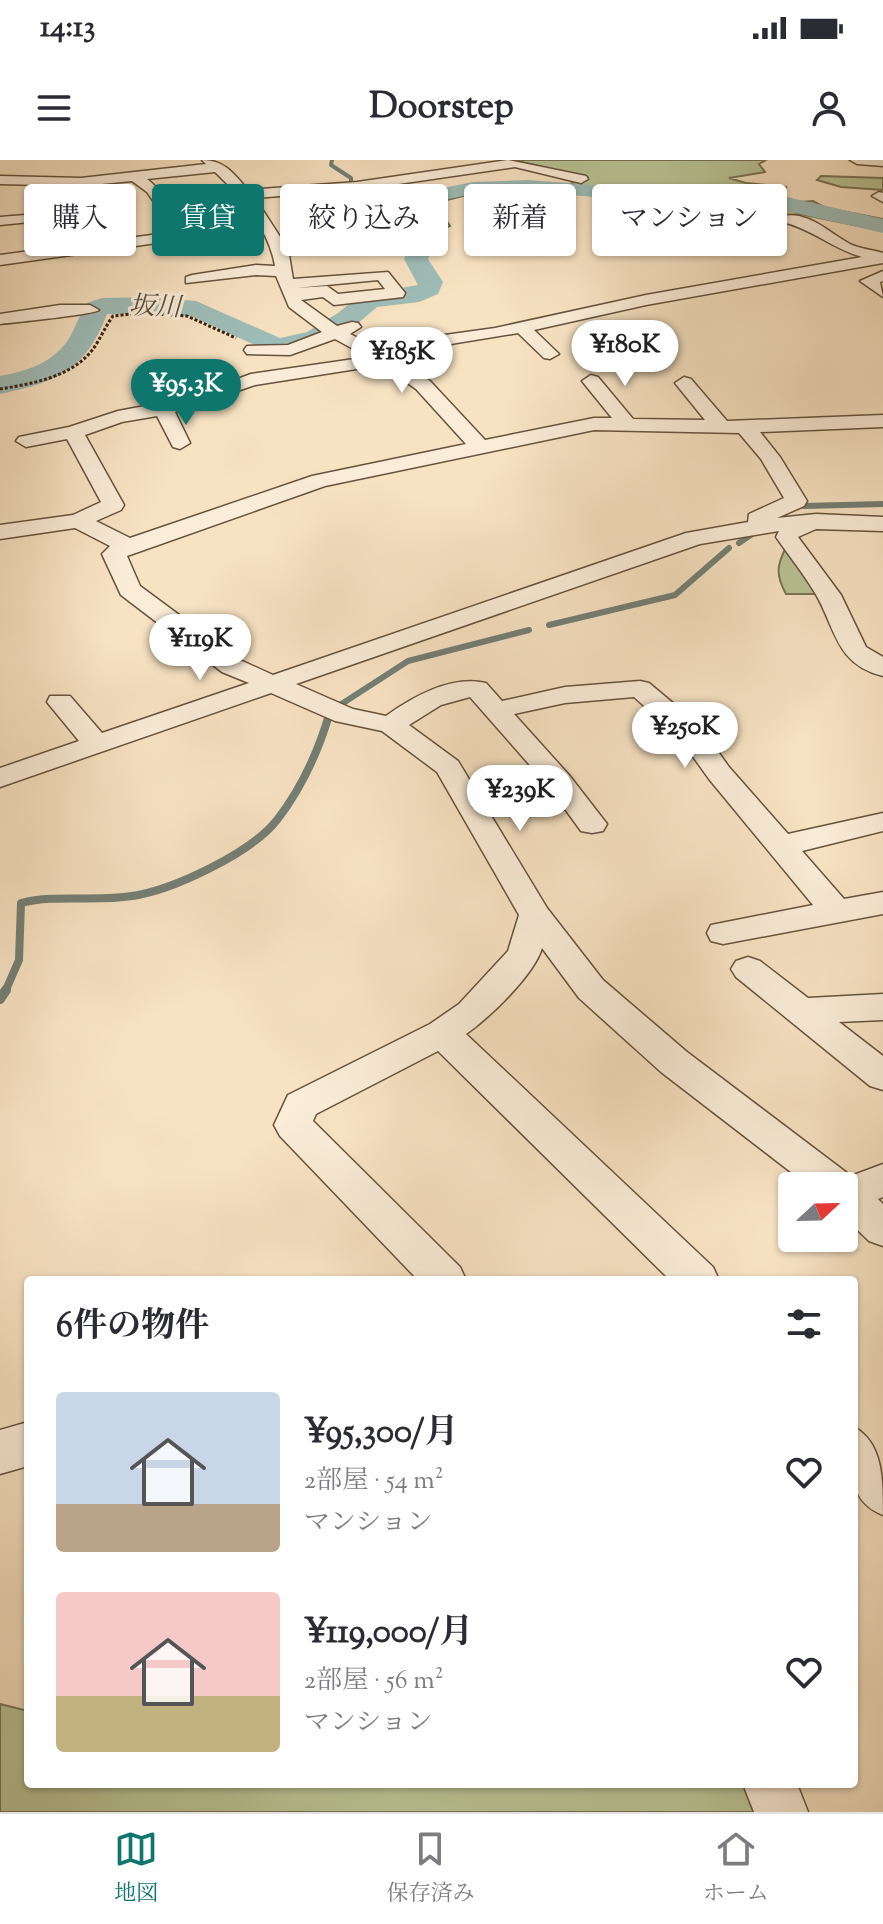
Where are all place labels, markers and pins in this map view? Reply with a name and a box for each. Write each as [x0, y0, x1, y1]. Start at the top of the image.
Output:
pin: ¥180K [569, 320, 681, 388]
pin: ¥185K [346, 327, 458, 395]
pin: ¥95.3K [121, 359, 251, 427]
pin: ¥119K [144, 614, 256, 682]
pin: ¥250K [629, 702, 741, 770]
pin: ¥239K [464, 765, 576, 833]

